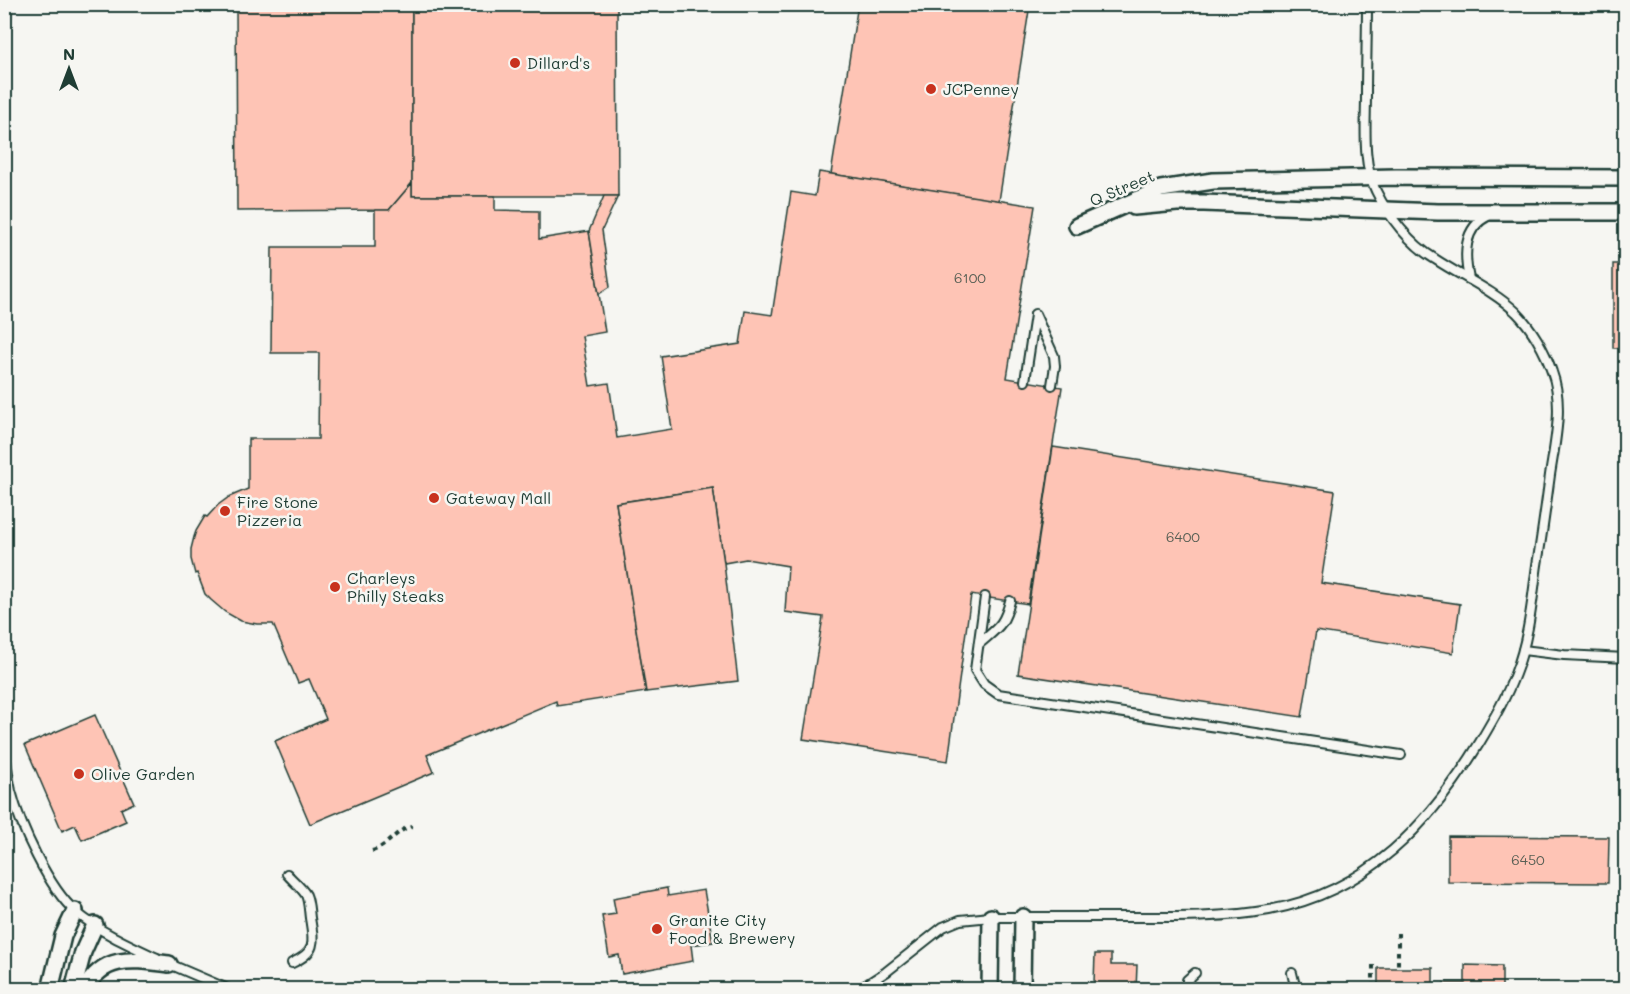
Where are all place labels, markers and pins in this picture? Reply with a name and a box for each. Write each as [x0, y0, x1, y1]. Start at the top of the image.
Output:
place label: Dillard's [527, 52, 590, 73]
marker: Dillard's [508, 56, 522, 70]
place label: JCPenney [943, 78, 1019, 99]
marker: JCPenney [924, 82, 938, 96]
place label: Gateway Mall [446, 487, 551, 508]
place label: Fire Stone Pizzeria [237, 491, 318, 530]
marker: Gateway Mall [427, 491, 441, 505]
marker: Fire Stone Pizzeria [218, 504, 232, 518]
place label: Charleys Philly Steaks [347, 567, 444, 606]
marker: Charleys Philly Steaks [328, 580, 342, 594]
place label: Olive Garden [91, 763, 195, 784]
marker: Olive Garden [72, 767, 86, 781]
place label: Granite City Food & Brewery [669, 909, 795, 948]
marker: Granite City Food & Brewery [650, 922, 664, 936]

